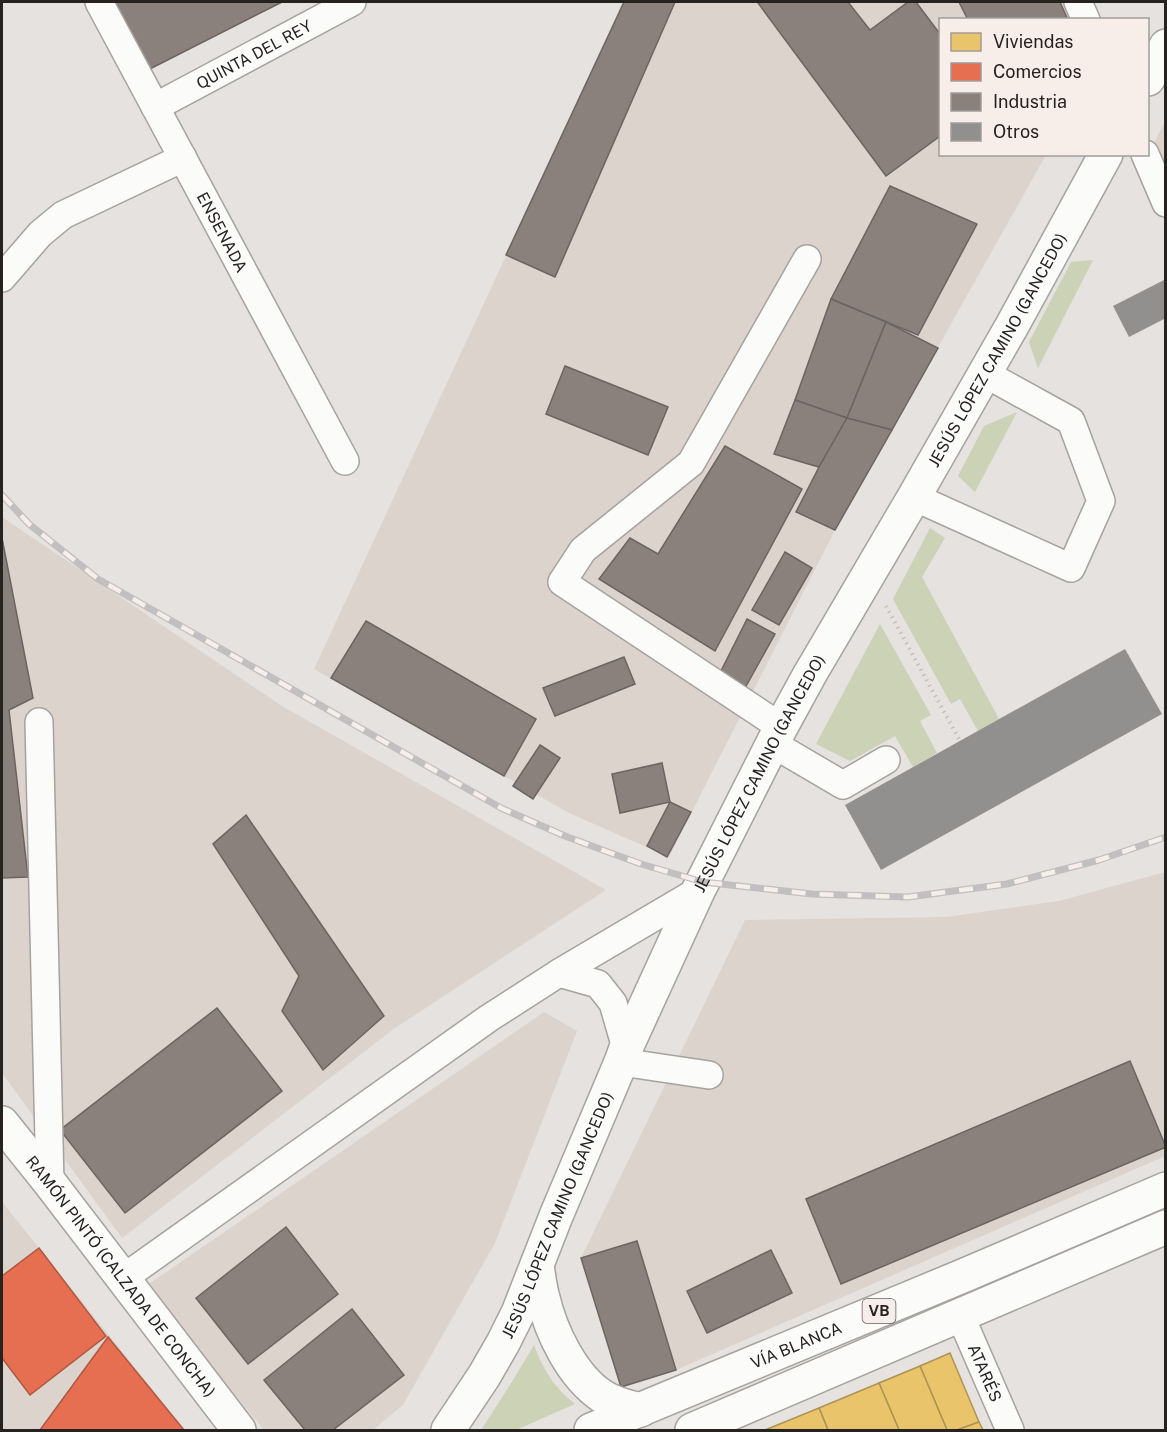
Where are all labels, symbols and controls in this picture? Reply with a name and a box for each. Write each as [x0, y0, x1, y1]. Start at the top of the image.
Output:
street label: QUINTA DEL REY [193, 16, 315, 93]
legend [939, 18, 1149, 156]
text: Viviendas [993, 31, 1073, 52]
text: Comercios [993, 61, 1082, 82]
text: Industria [993, 91, 1067, 112]
text: Otros [993, 121, 1039, 142]
street label: ENSENADA [193, 189, 251, 276]
street label: JESÚS LÓPEZ CAMINO (GANCEDO) [924, 230, 1071, 470]
street label: JESÚS LÓPEZ CAMINO (GANCEDO) [690, 651, 829, 896]
street label: JESÚS LÓPEZ CAMINO (GANCEDO) [498, 1089, 617, 1342]
street label: RAMÓN PINTÓ (CALZADA DE CONCHA) [22, 1152, 219, 1401]
road number: VB [862, 1299, 896, 1323]
street label: VÍA BLANCA [748, 1318, 845, 1373]
street label: ATARÉS [964, 1341, 1006, 1405]

